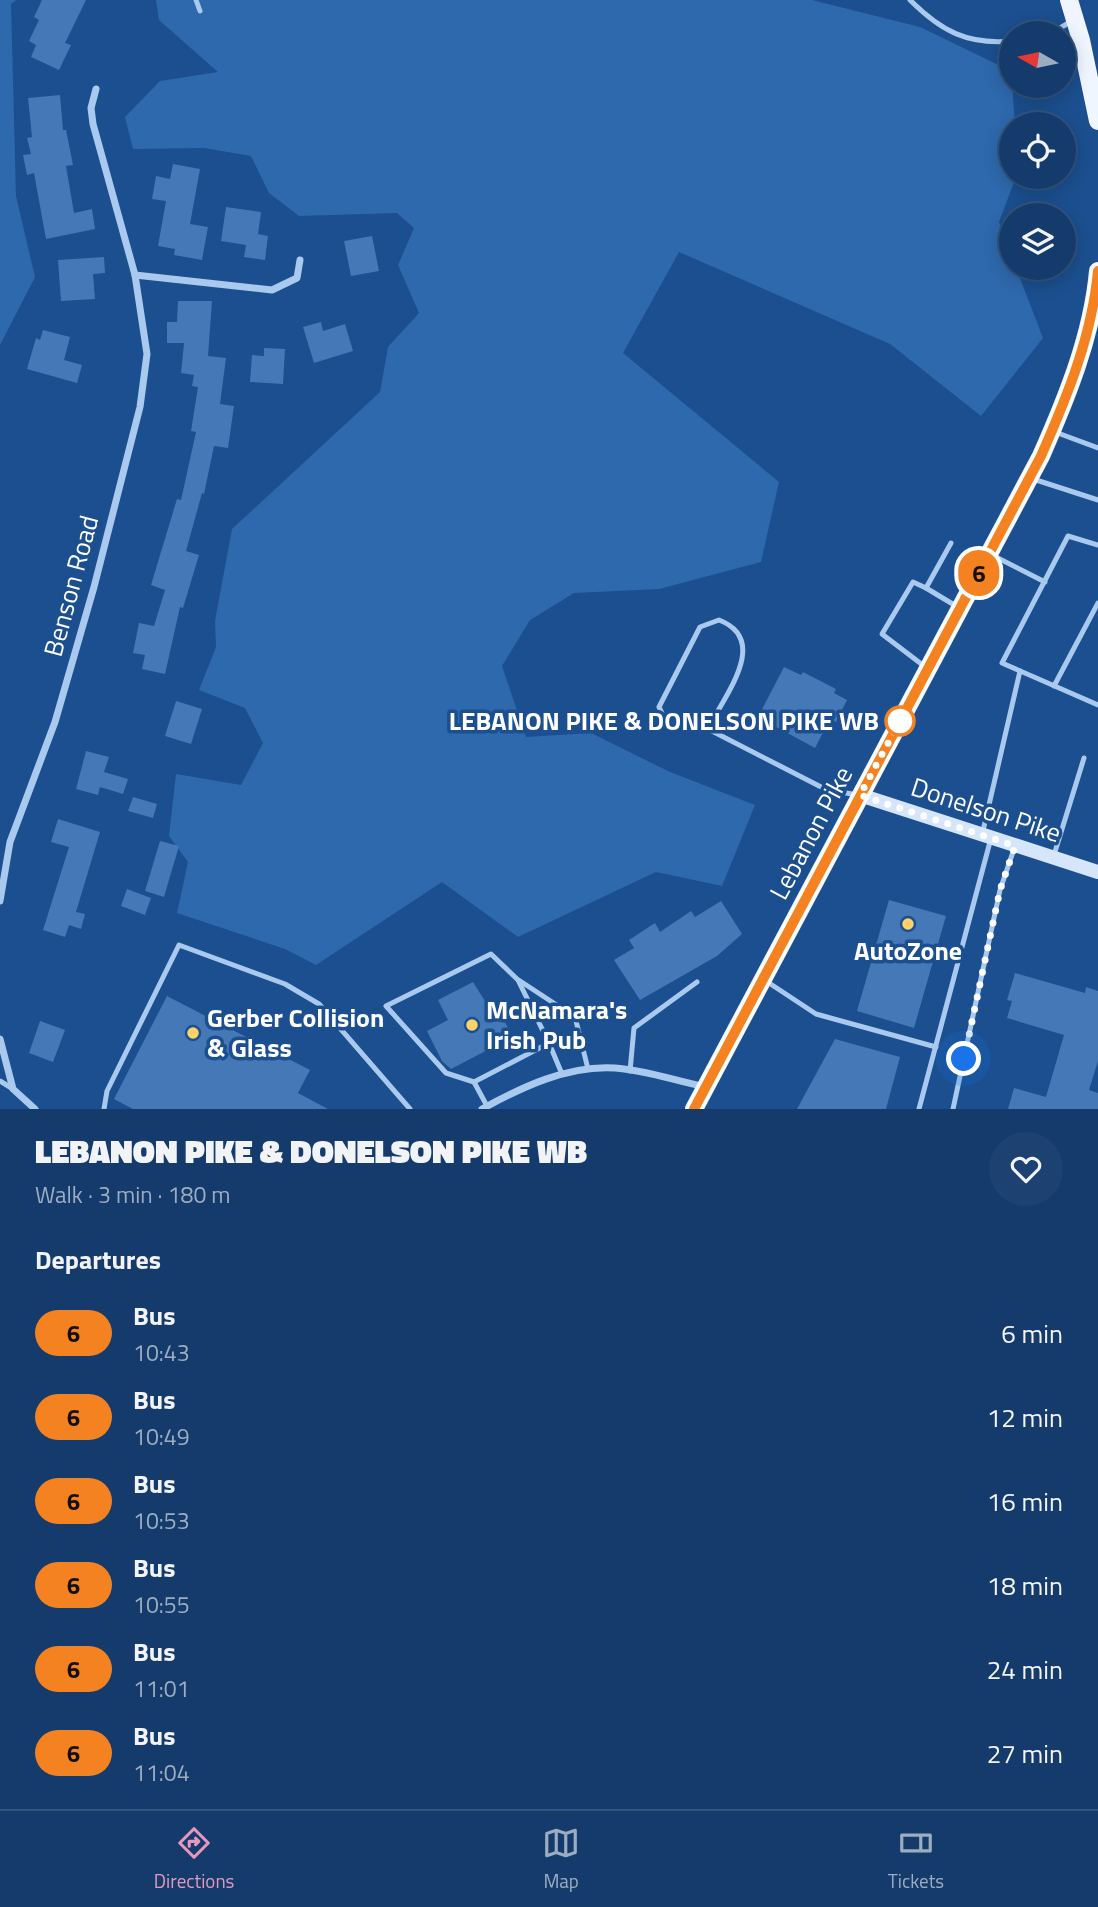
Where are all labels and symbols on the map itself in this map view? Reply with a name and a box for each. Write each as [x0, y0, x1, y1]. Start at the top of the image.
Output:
north arrow [999, 21, 1076, 98]
street label: Benson Road [33, 511, 108, 661]
line badge: 6 [956, 550, 1002, 596]
place label: LEBANON PIKE & DONELSON PIKE WB [449, 701, 879, 740]
marker: LEBANON PIKE & DONELSON PIKE WB [885, 706, 915, 736]
street label: Lebanon Pike [759, 759, 862, 906]
street label: Donelson Pike [906, 767, 1066, 852]
marker: AutoZone [900, 916, 916, 932]
place label: AutoZone [854, 931, 962, 970]
place label: McNamara's Irish Pub [486, 990, 627, 1059]
place label: Gerber Collision & Glass [207, 998, 384, 1067]
marker: McNamara's Irish Pub [464, 1017, 480, 1033]
marker: Gerber Collision & Glass [185, 1025, 201, 1041]
your location [946, 1041, 981, 1076]

